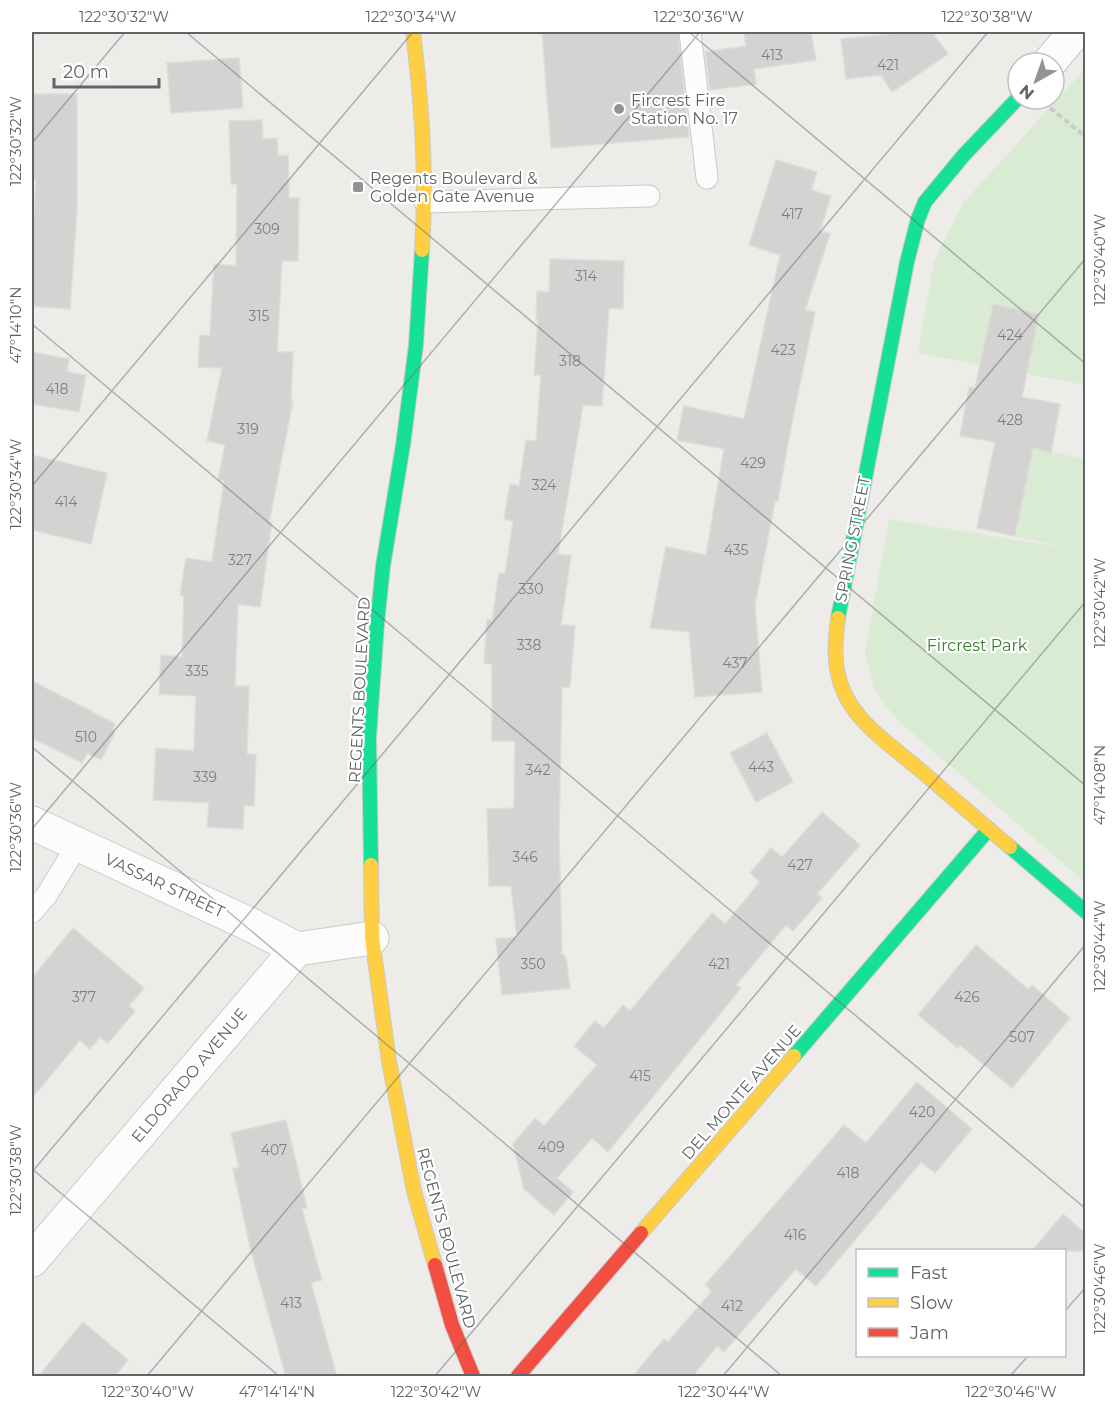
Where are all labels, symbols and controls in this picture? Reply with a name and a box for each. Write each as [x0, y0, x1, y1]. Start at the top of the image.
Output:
text: 122°30'32"W [79, 7, 169, 26]
text: 122°30'34"W [366, 7, 457, 26]
text: 122°30'36"W [654, 7, 745, 26]
text: 122°30'38"W [941, 7, 1033, 26]
house number: 413 [761, 46, 783, 64]
scale bar [54, 51, 159, 89]
north arrow [1006, 51, 1066, 111]
house number: 421 [877, 56, 899, 74]
text: 20 m [63, 61, 109, 83]
text: N [1016, 81, 1038, 104]
place label: Fircrest Fire Station No. 17 [631, 91, 738, 128]
text: 122°30'32"W [6, 96, 25, 186]
marker: Fircrest Fire Station No. 17 [612, 102, 626, 116]
place label: Regents Boulevard & Golden Gate Avenue [370, 169, 538, 206]
marker: Regents Boulevard & Golden Gate Avenue [351, 180, 365, 194]
house number: 417 [781, 205, 803, 223]
text: 122°30'40"W [1090, 214, 1109, 306]
house number: 309 [254, 220, 280, 238]
house number: 314 [575, 267, 598, 285]
text: 47°14'10"N [6, 287, 25, 363]
house number: 315 [249, 307, 270, 325]
house number: 424 [997, 326, 1024, 344]
house number: 423 [770, 341, 796, 359]
house number: 318 [559, 352, 581, 370]
house number: 418 [46, 380, 69, 398]
house number: 428 [997, 411, 1023, 429]
house number: 319 [237, 420, 259, 438]
text: 122°30'34"W [6, 438, 25, 529]
house number: 429 [740, 454, 766, 472]
street label: SPRING STREET [831, 474, 874, 604]
house number: 324 [532, 476, 557, 494]
house number: 414 [54, 493, 78, 511]
house number: 435 [724, 541, 748, 559]
house number: 327 [228, 551, 252, 569]
text: 122°30'42"W [1090, 557, 1109, 648]
house number: 330 [519, 580, 544, 598]
street label: REGENTS BOULEVARD [345, 596, 374, 784]
house number: 338 [517, 636, 541, 654]
park label: Fircrest Park [927, 636, 1028, 655]
house number: 437 [722, 654, 748, 672]
house number: 335 [185, 662, 209, 680]
house number: 510 [75, 728, 97, 746]
text: 47°14'08"N [1090, 745, 1109, 825]
house number: 443 [748, 758, 774, 776]
house number: 342 [525, 761, 551, 779]
house number: 339 [193, 768, 217, 786]
text: 122°30'36"W [6, 781, 25, 872]
house number: 346 [512, 848, 538, 866]
street label: VASSAR STREET [102, 849, 228, 922]
house number: 427 [787, 856, 813, 874]
text: 122°30'44"W [1090, 900, 1109, 992]
house number: 350 [521, 955, 545, 973]
house number: 421 [708, 955, 730, 973]
house number: 377 [72, 988, 96, 1006]
house number: 426 [954, 988, 980, 1006]
street label: ELDORADO AVENUE [128, 1004, 251, 1146]
street label: DEL MONTE AVENUE [678, 1021, 805, 1164]
house number: 507 [1009, 1028, 1035, 1046]
house number: 415 [629, 1067, 651, 1085]
house number: 420 [909, 1103, 935, 1121]
text: 122°30'38"W [6, 1124, 25, 1216]
house number: 409 [537, 1138, 565, 1156]
house number: 407 [261, 1141, 287, 1159]
street label: REGENTS BOULEVARD [413, 1146, 480, 1331]
house number: 418 [837, 1164, 860, 1182]
house number: 416 [784, 1226, 807, 1244]
text: 122°30'46"W [1090, 1243, 1109, 1335]
legend [856, 1249, 1066, 1357]
text: Fast [910, 1262, 948, 1284]
text: Slow [910, 1292, 953, 1314]
house number: 413 [280, 1294, 302, 1312]
house number: 412 [721, 1297, 743, 1315]
text: Jam [909, 1322, 949, 1344]
text: 122°30'40"W [102, 1382, 194, 1401]
text: 47°14'14"N [239, 1382, 315, 1401]
text: 122°30'42"W [391, 1382, 482, 1401]
text: 122°30'44"W [678, 1382, 770, 1401]
text: 122°30'46"W [965, 1382, 1057, 1401]

